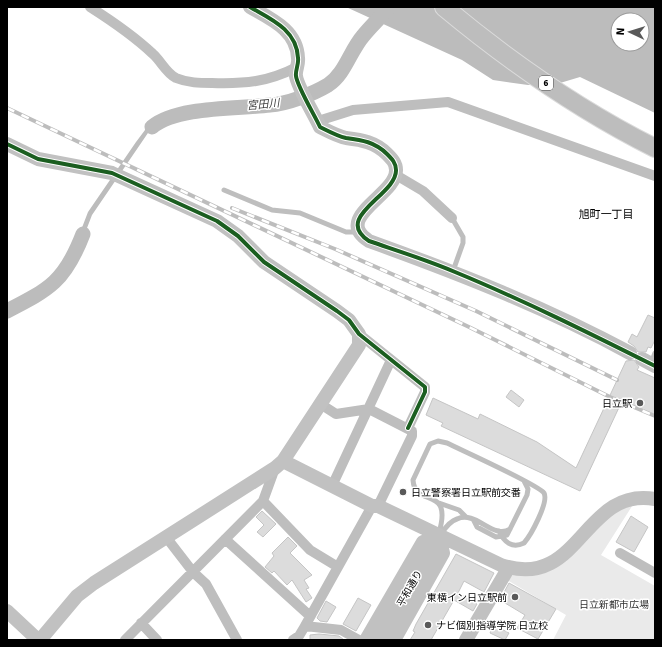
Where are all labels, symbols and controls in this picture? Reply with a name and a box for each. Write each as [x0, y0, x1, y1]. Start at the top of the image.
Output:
north arrow [610, 12, 650, 52]
text: N [614, 27, 627, 36]
road number: 6 [539, 76, 553, 90]
water label: 宮田川 [246, 96, 281, 112]
district label: 旭町一丁目 [579, 208, 634, 221]
place label: 日立駅 [602, 398, 633, 410]
marker: 日立駅 [635, 398, 645, 408]
marker: 日立警察署日立駅前交番 [398, 487, 408, 497]
place label: 日立警察署日立駅前交番 [411, 487, 521, 499]
street label: 平和通り [395, 568, 425, 609]
place label: 東横イン日立駅前 [427, 592, 507, 604]
marker: 東横イン日立駅前 [510, 592, 520, 602]
park label: 日立新都市広場 [579, 599, 649, 611]
marker: ナビ個別指導学院 日立校 [423, 620, 433, 630]
place label: ナビ個別指導学院 日立校 [436, 620, 548, 632]

